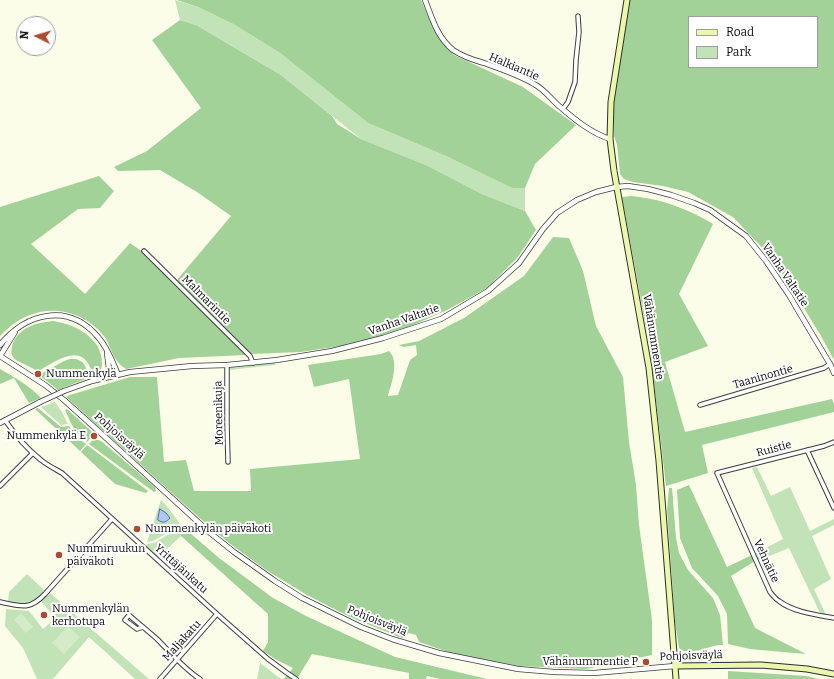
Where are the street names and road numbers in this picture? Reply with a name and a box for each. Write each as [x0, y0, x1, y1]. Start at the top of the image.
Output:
street label: Halkiantie [487, 51, 541, 83]
street label: Vanha Valtatie [759, 241, 811, 309]
street label: Malmarintie [179, 273, 233, 327]
street label: Vähänummentie [640, 293, 666, 381]
street label: Vanha Valtatie [367, 302, 441, 338]
street label: Taaninontie [732, 362, 794, 392]
street label: Moreenikuja [212, 381, 226, 445]
street label: Pohjoisväylä [91, 410, 147, 462]
street label: Ruistie [755, 438, 793, 460]
street label: Vehnätie [750, 537, 782, 585]
street label: Yrittäjänkatu [152, 542, 210, 596]
street label: Pohjoisväylä [345, 603, 409, 639]
street label: Maljakatu [160, 618, 204, 664]
street label: Pohjoisväylä [659, 648, 723, 664]

